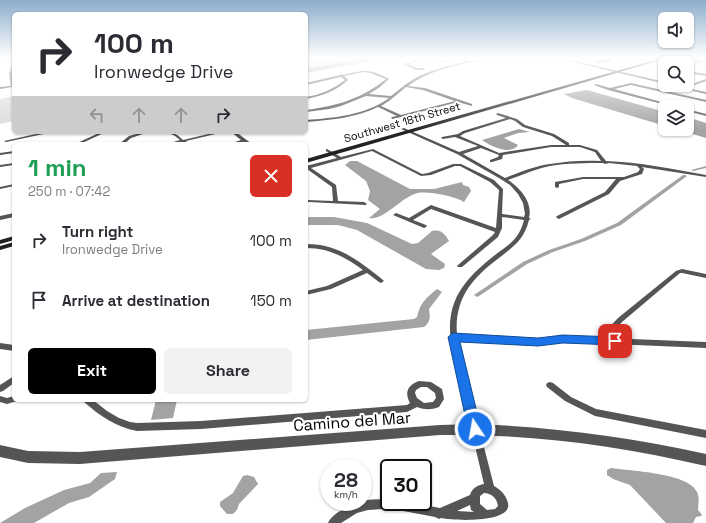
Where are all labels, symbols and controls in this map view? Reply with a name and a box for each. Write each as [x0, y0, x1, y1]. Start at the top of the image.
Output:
map controls [658, 12, 694, 136]
button: sound [658, 12, 694, 48]
text: 100 m [94, 25, 174, 61]
icon: right [28, 28, 80, 80]
button: search [658, 56, 694, 92]
text: Ironwedge Drive [94, 60, 233, 83]
street label: Southwest 18th Street [342, 99, 462, 145]
button: layers [658, 100, 694, 136]
icon: left [86, 104, 108, 126]
icon: ahead [128, 104, 150, 126]
icon: ahead [170, 104, 192, 126]
icon: right [212, 104, 234, 126]
text: 1 min [28, 152, 87, 183]
button: close [250, 155, 292, 197]
text: 250 m · 07:42 [28, 183, 110, 200]
text: Turn right [62, 222, 133, 241]
icon: right [28, 229, 50, 251]
text: 100 m [250, 231, 292, 250]
text: Ironwedge Drive [62, 241, 163, 258]
icon: arrive [28, 289, 50, 311]
text: Arrive at destination [62, 291, 210, 310]
text: 150 m [250, 291, 292, 310]
pin [598, 324, 632, 358]
icon: arrive [604, 330, 626, 352]
button: Exit [28, 348, 156, 394]
button: Share [164, 348, 292, 394]
street label: Camino del Mar [293, 407, 412, 436]
position arrow [454, 408, 496, 450]
speed limit sign: 30 [380, 459, 432, 511]
text: 28 [334, 467, 358, 493]
text: km/h [334, 488, 358, 501]

